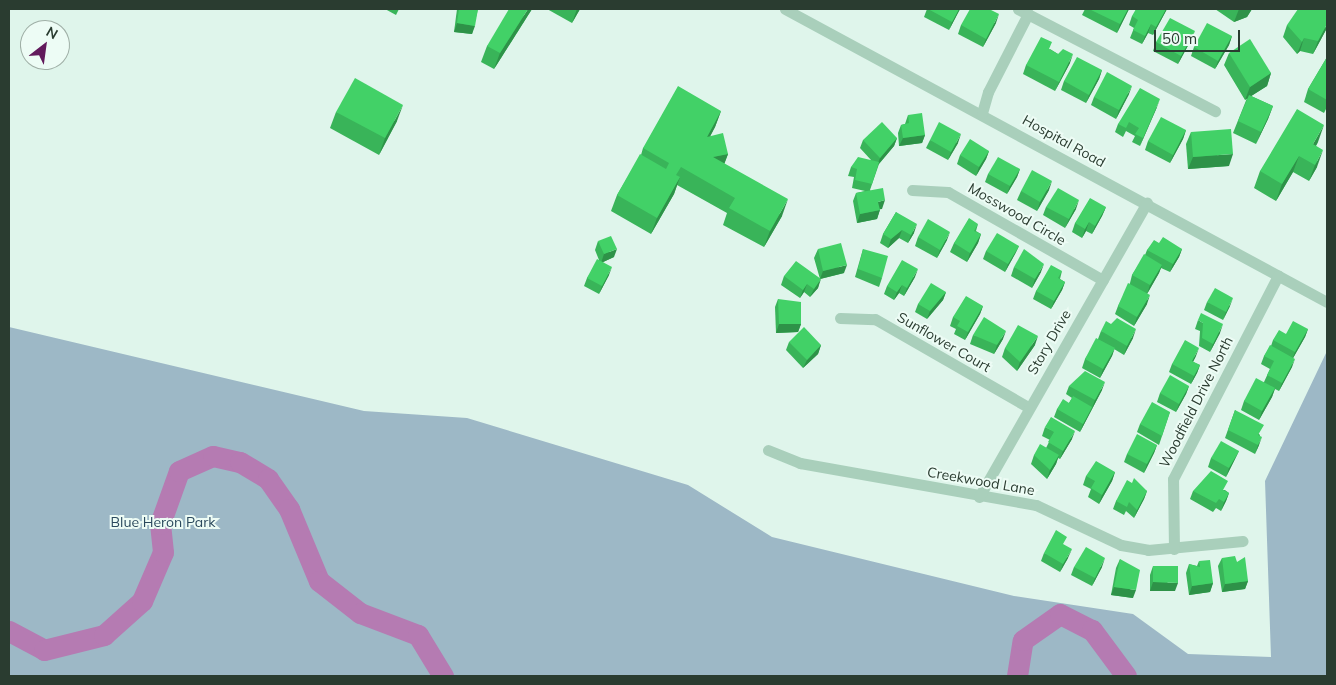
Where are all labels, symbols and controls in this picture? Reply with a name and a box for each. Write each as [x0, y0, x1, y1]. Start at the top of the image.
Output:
north arrow [20, 20, 70, 70]
scale bar [1156, 20, 1242, 52]
text: N [43, 22, 61, 43]
text: 50 m [1162, 29, 1197, 48]
street label: Hospital Road [1020, 111, 1108, 171]
street label: Mosswood Circle [965, 179, 1069, 249]
street label: Story Drive [1024, 307, 1074, 377]
street label: Sunflower Court [894, 309, 994, 375]
street label: Woodfield Drive North [1156, 334, 1236, 470]
street label: Creekwood Lane [926, 463, 1036, 499]
park label: Blue Heron Park [111, 514, 215, 530]

